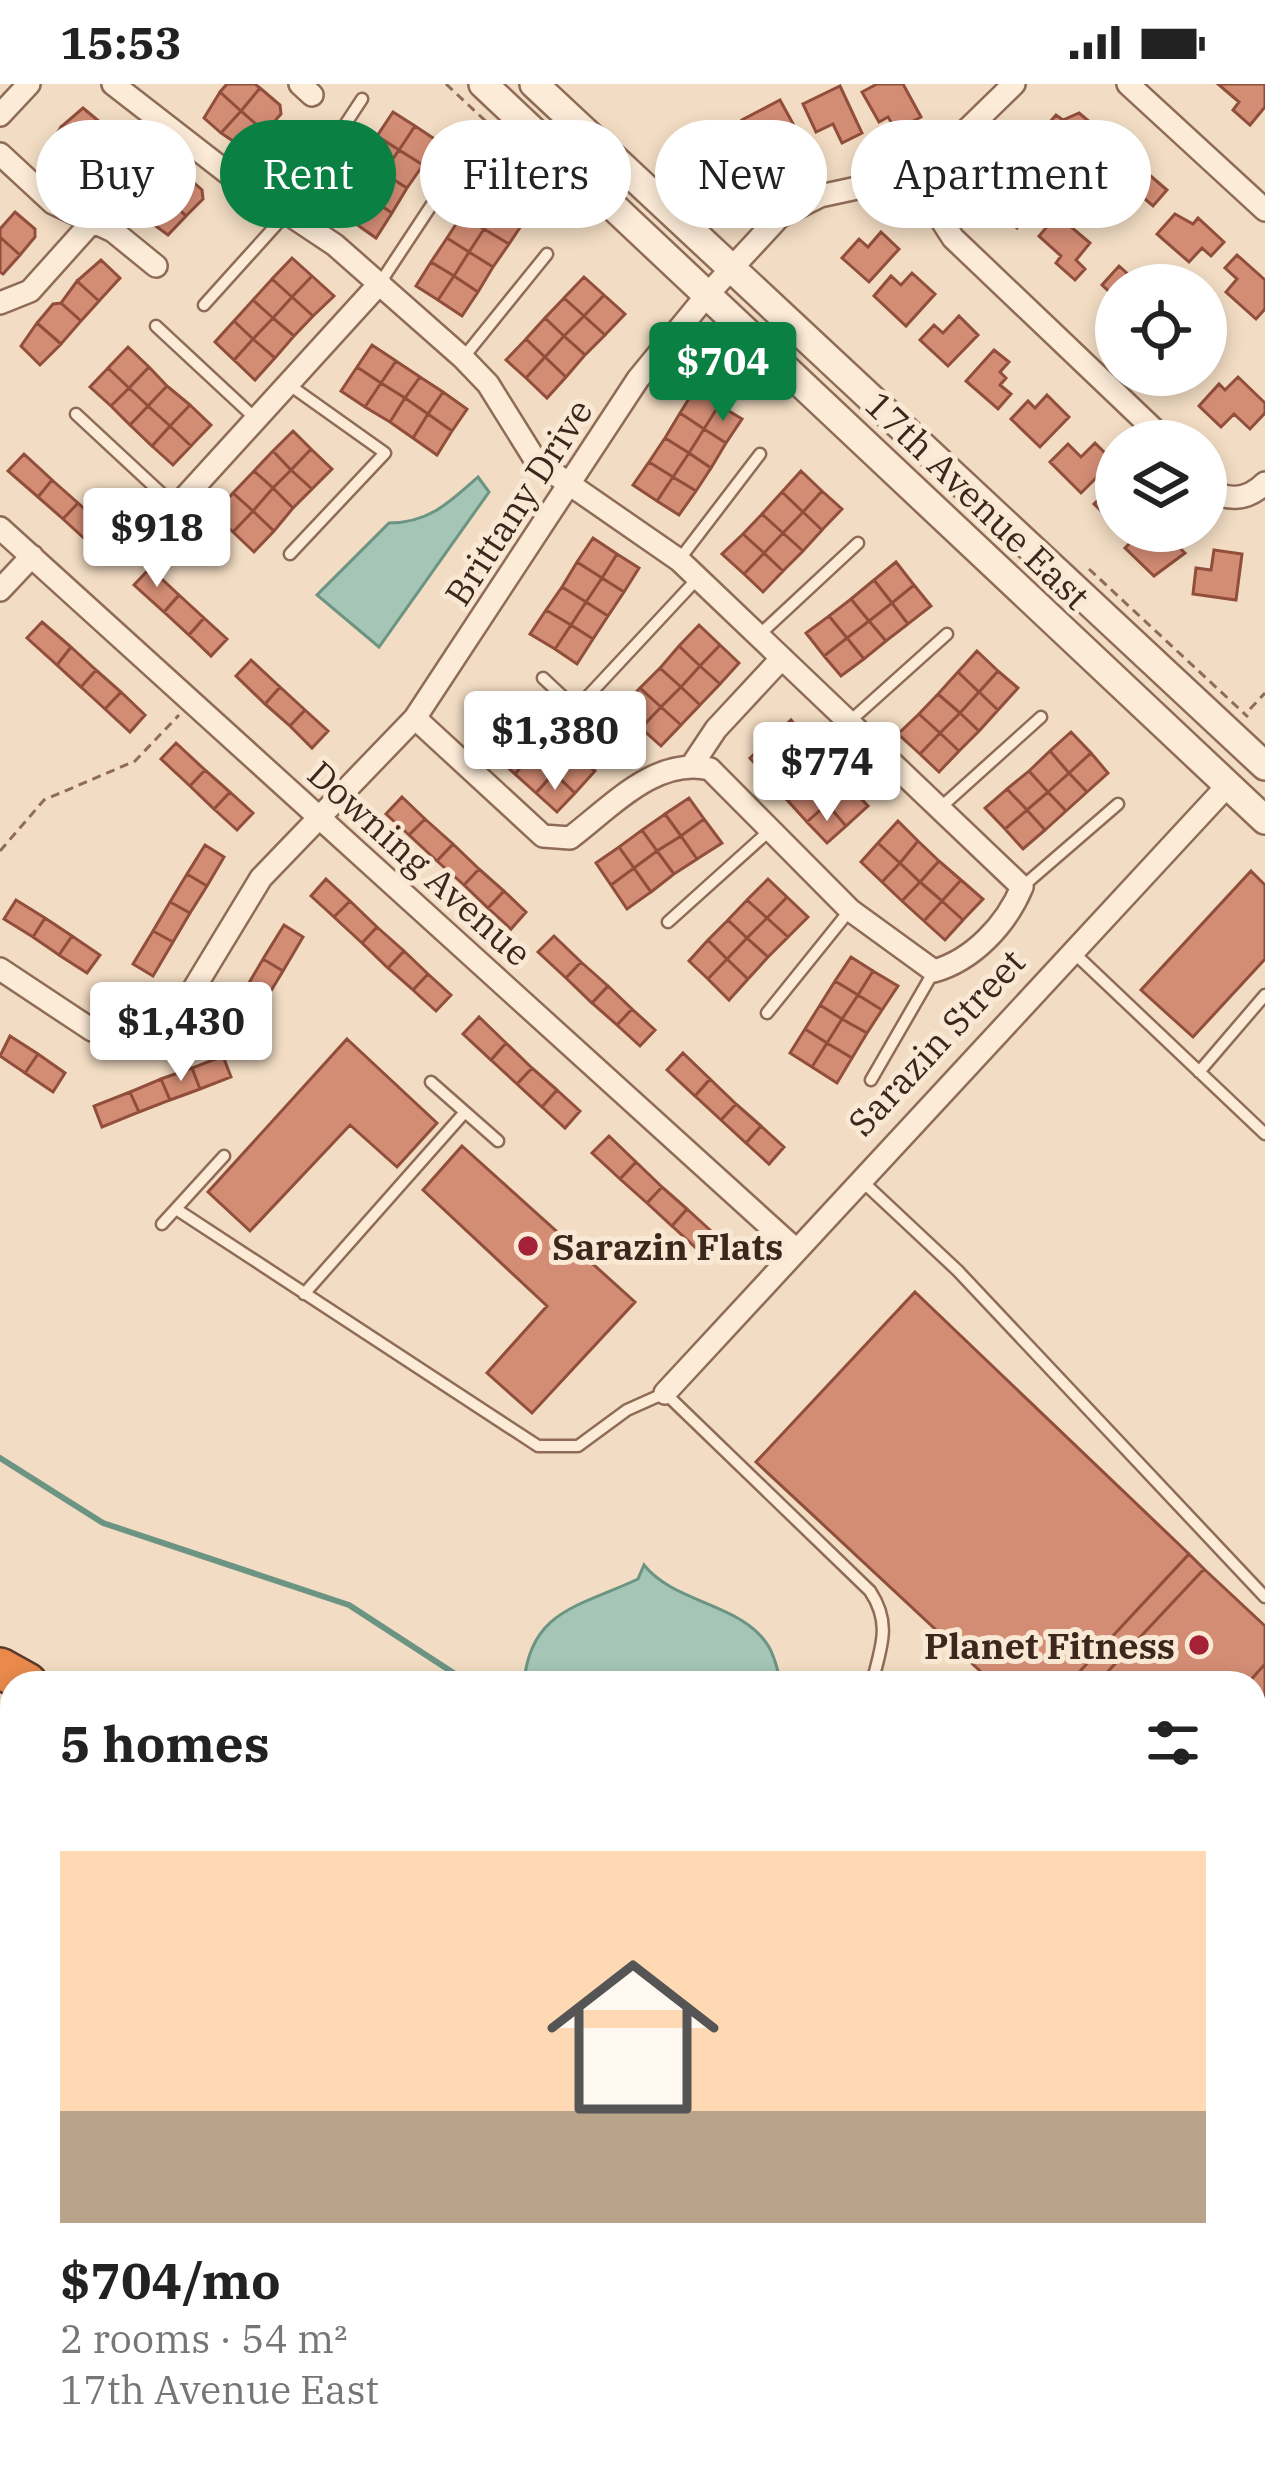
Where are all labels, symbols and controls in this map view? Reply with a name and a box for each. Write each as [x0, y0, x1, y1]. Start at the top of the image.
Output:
text: 15:53 [60, 13, 182, 71]
chip: Buy [36, 120, 196, 228]
chip: Rent [220, 120, 396, 228]
chip: Filters [420, 120, 631, 228]
chip: New [655, 120, 827, 228]
chip: Apartment [851, 120, 1151, 228]
map controls [1095, 264, 1227, 552]
button: locate [1095, 264, 1227, 396]
pin: $704 [652, 322, 794, 424]
text: $704 [676, 335, 770, 386]
street label: 17th Avenue East [856, 381, 1100, 619]
street label: Brittany Drive [434, 390, 602, 614]
button: layers [1095, 420, 1227, 552]
pin: $918 [86, 488, 228, 590]
text: $918 [110, 501, 204, 552]
pin: $1,380 [457, 691, 653, 793]
text: $1,380 [491, 704, 619, 755]
pin: $774 [756, 722, 898, 824]
text: $774 [780, 735, 874, 786]
street label: Downing Avenue [298, 750, 542, 976]
street label: Sarazin Street [837, 939, 1035, 1145]
pin: $1,430 [83, 982, 279, 1084]
text: $1,430 [117, 995, 245, 1046]
place label: Sarazin Flats [552, 1223, 783, 1270]
marker: Sarazin Flats [515, 1233, 541, 1259]
place label: Planet Fitness [924, 1622, 1175, 1669]
marker: Planet Fitness [1186, 1632, 1212, 1658]
text: 5 homes [60, 1710, 270, 1776]
icon: filters [1140, 1710, 1206, 1776]
icon: home [525, 1929, 741, 2145]
text: $704/mo [60, 2247, 281, 2313]
text: 2 rooms · 54 m² [60, 2313, 348, 2364]
text: 17th Avenue East [60, 2364, 379, 2415]

